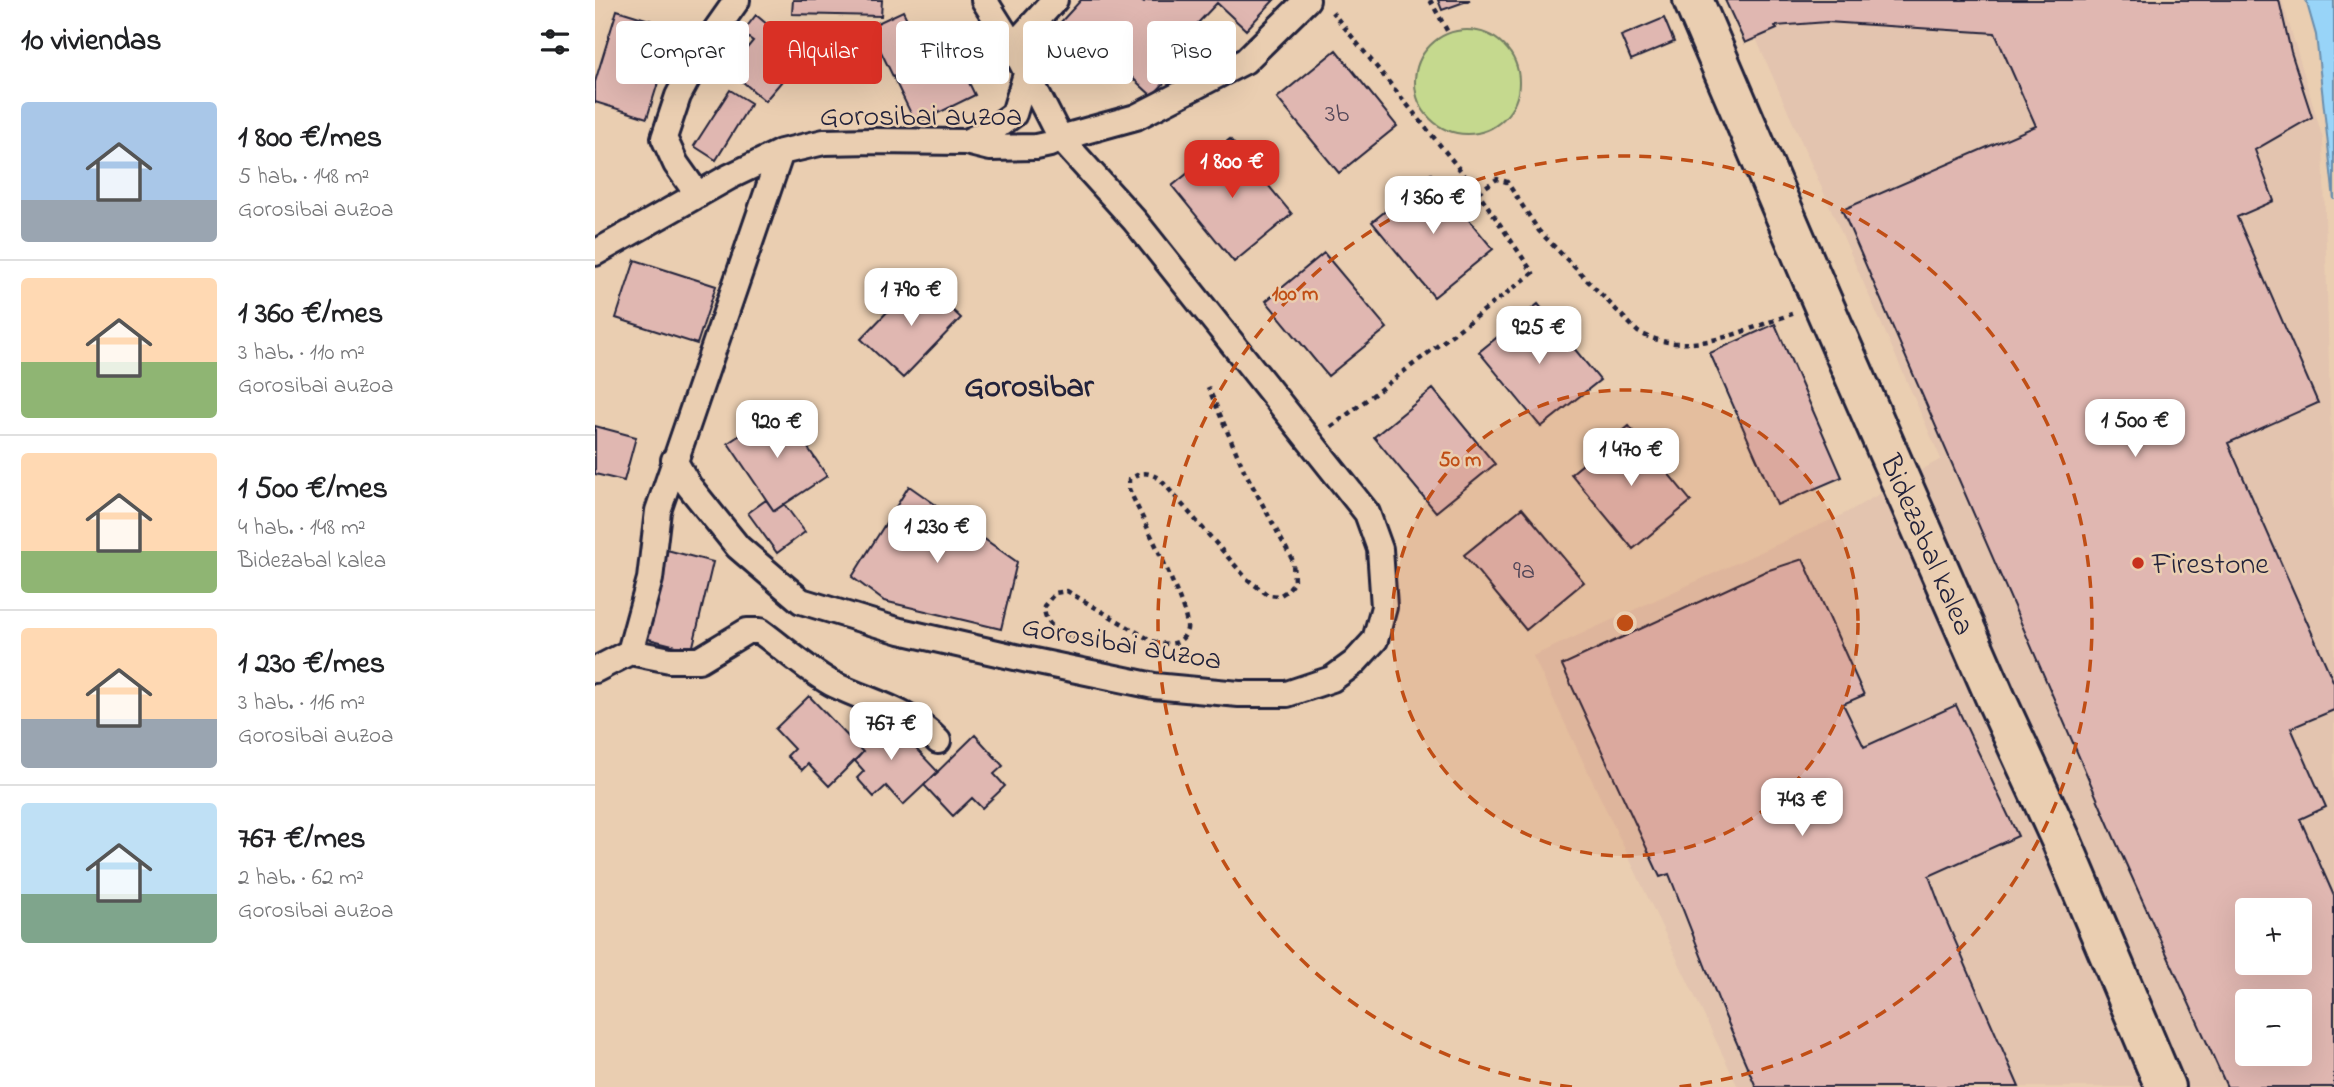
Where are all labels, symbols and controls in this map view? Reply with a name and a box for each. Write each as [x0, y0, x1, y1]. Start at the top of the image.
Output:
text: 10 viviendas [21, 20, 162, 64]
chip: Comprar [616, 21, 749, 84]
chip: Alquilar [763, 21, 882, 84]
chip: Filtros [896, 21, 1009, 84]
chip: Nuevo [1023, 21, 1133, 84]
chip: Piso [1147, 21, 1236, 84]
icon: filters [536, 23, 574, 61]
street label: Gorosibai auzoa [820, 96, 1022, 140]
house number: 3b [1325, 96, 1350, 134]
text: 1 800 €/mes [238, 117, 382, 161]
icon: home [77, 130, 161, 214]
pin: 1 800 € [1167, 140, 1297, 200]
text: 1 800 € [1200, 146, 1264, 179]
text: 5 hab. · 148 m² [238, 161, 369, 194]
pin: 1 360 € [1368, 176, 1498, 236]
text: 1 360 € [1401, 182, 1465, 215]
text: Gorosibai auzoa [238, 194, 393, 227]
pin: 1 790 € [846, 268, 976, 328]
text: 1 790 € [880, 274, 942, 307]
text: 100 m [1272, 280, 1318, 310]
text: 1 360 €/mes [238, 293, 383, 337]
icon: home [77, 306, 161, 390]
pin: 925 € [1490, 306, 1588, 366]
text: 925 € [1512, 312, 1566, 345]
text: 3 hab. · 110 m² [238, 337, 365, 370]
district label: Gorosibar [964, 365, 1095, 412]
text: Gorosibai auzoa [238, 370, 393, 403]
pin: 920 € [728, 400, 826, 460]
pin: 1 500 € [2070, 400, 2200, 459]
text: 1 500 € [2101, 405, 2169, 438]
text: 920 € [752, 406, 802, 439]
pin: 1 470 € [1566, 428, 1696, 488]
text: 1 470 € [1599, 434, 1663, 467]
text: 50 m [1439, 446, 1481, 476]
street label: Bidezabal kalea [1866, 447, 1984, 643]
text: 1 500 €/mes [238, 468, 388, 512]
icon: home [77, 481, 161, 565]
pin: 1 230 € [872, 505, 1002, 565]
text: 1 230 € [904, 511, 970, 544]
text: 4 hab. · 148 m² [238, 512, 366, 545]
place label: Firestone [2151, 544, 2269, 588]
text: Bidezabal kalea [238, 545, 386, 578]
house number: 9a [1513, 553, 1535, 591]
marker: Firestone [2130, 555, 2146, 571]
street label: Gorosibai auzoa [1018, 606, 1225, 684]
centre of rings [1613, 611, 1637, 635]
text: 1 230 €/mes [238, 643, 385, 687]
icon: home [77, 656, 161, 740]
text: 3 hab. · 116 m² [238, 687, 365, 720]
pin: 767 € [842, 702, 940, 762]
text: 767 € [866, 708, 916, 741]
text: Gorosibai auzoa [238, 720, 393, 753]
pin: 743 € [1753, 778, 1851, 838]
text: 743 € [1777, 784, 1827, 817]
text: 767 €/mes [238, 818, 366, 862]
icon: home [77, 831, 161, 915]
text: 2 hab. · 62 m² [238, 862, 364, 895]
text: Gorosibai auzoa [238, 895, 393, 928]
map controls [2235, 898, 2312, 1066]
button: + [2235, 898, 2312, 975]
button: − [2235, 989, 2312, 1066]

